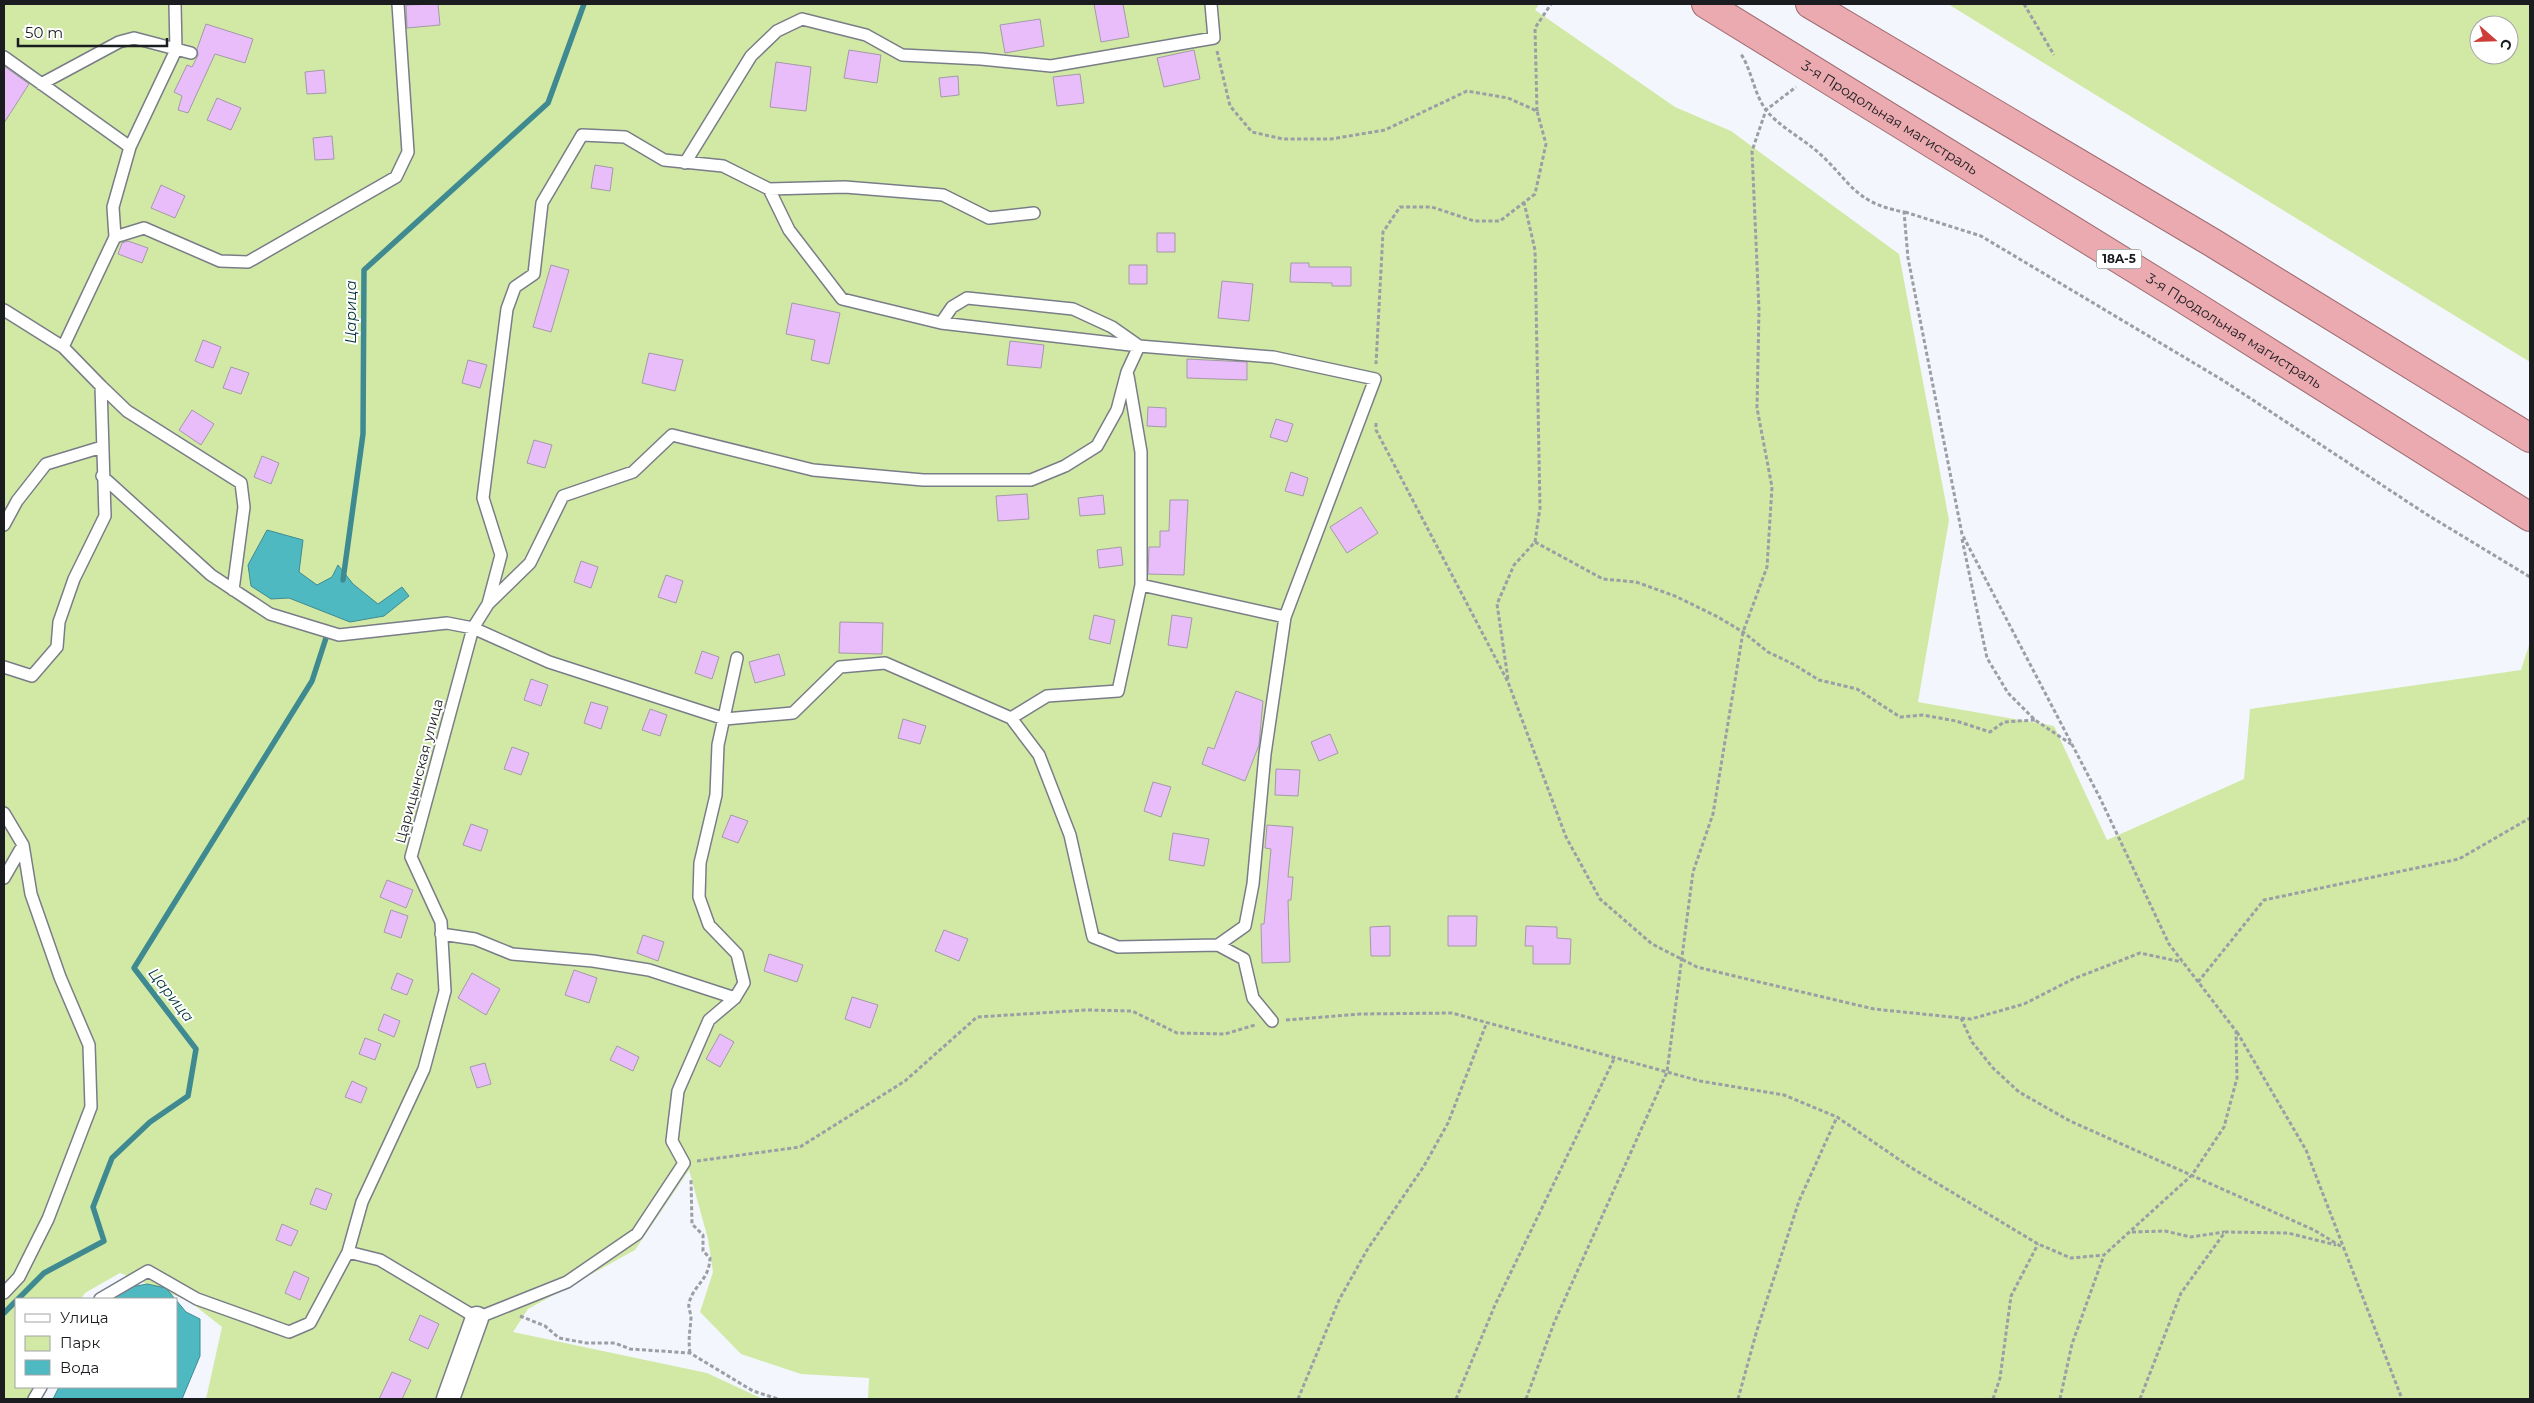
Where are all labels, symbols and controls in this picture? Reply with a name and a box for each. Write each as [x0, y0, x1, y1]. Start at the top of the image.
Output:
scale bar [18, 15, 166, 47]
north arrow [2469, 15, 2519, 65]
text: 50 m [25, 23, 63, 42]
text: С [2496, 37, 2516, 52]
street label: 3-я Продольная магистраль [1798, 56, 1981, 179]
road number: 18А-5 [2096, 250, 2142, 268]
street label: 3-я Продольная магистраль [2143, 269, 2325, 393]
water label: Царица [341, 280, 360, 344]
street label: Царицынская улица [391, 697, 447, 845]
water label: Царица [144, 964, 198, 1026]
legend [15, 1298, 178, 1388]
text: Улица [60, 1308, 108, 1327]
text: Парк [60, 1333, 100, 1352]
text: Вода [60, 1358, 99, 1377]

